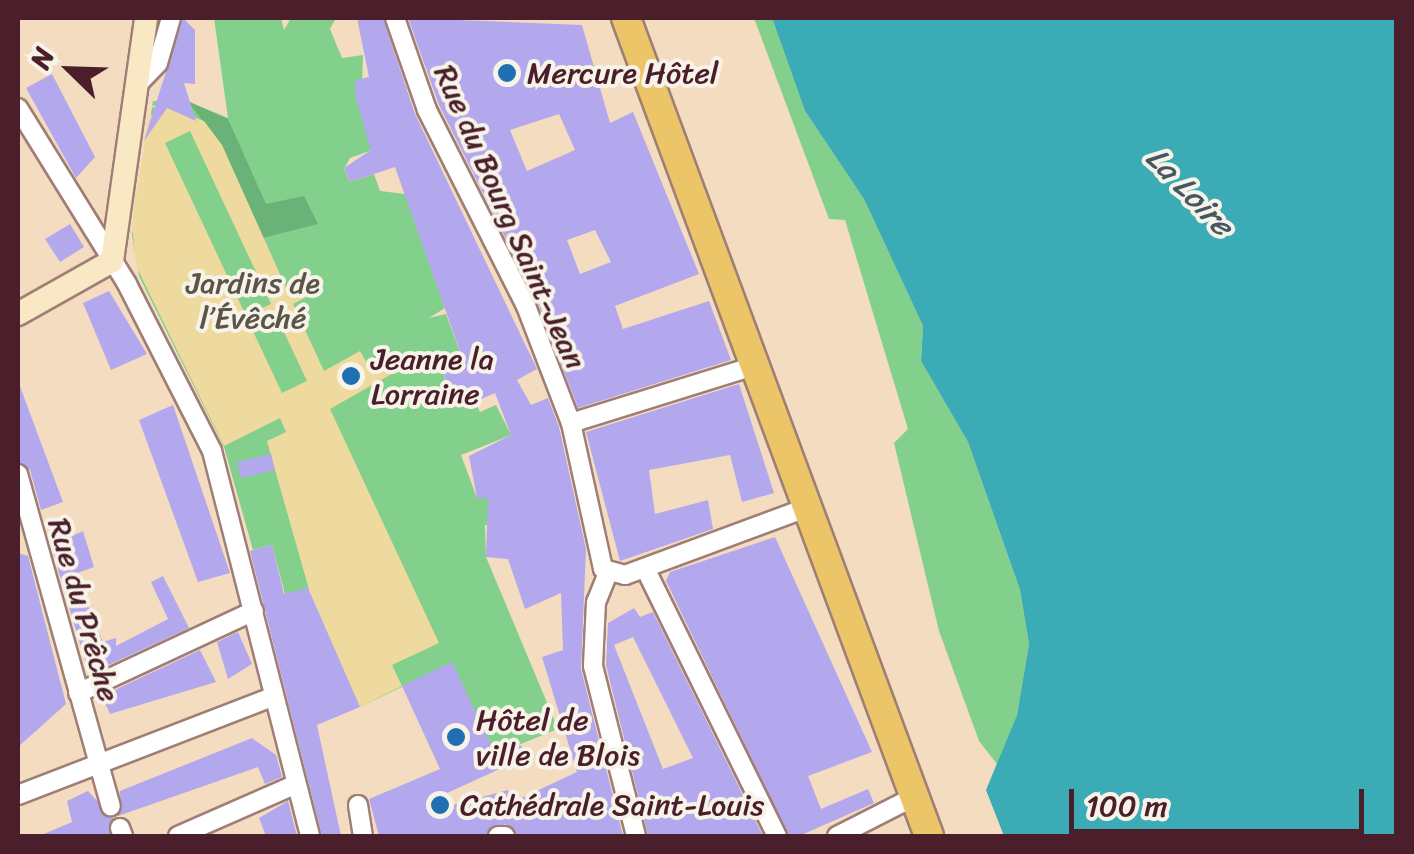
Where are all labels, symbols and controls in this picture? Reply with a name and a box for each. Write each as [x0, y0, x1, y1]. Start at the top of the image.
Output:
north arrow [20, 20, 120, 120]
text: N [16, 40, 68, 77]
place label: Mercure Hôtel [527, 55, 718, 91]
street label: Rue du Bourg Saint-Jean [427, 60, 593, 374]
marker: Mercure Hôtel [496, 62, 518, 84]
water label: La Loire [1138, 140, 1240, 244]
park label: Jardins de l’Évêché [186, 265, 320, 336]
place label: Jeanne la Lorraine [371, 341, 494, 412]
marker: Jeanne la Lorraine [340, 365, 362, 387]
street label: Rue du Prêche [41, 514, 127, 706]
place label: Hôtel de ville de Blois [476, 702, 642, 772]
marker: Hôtel de ville de Blois [445, 726, 467, 748]
scale bar [1074, 769, 1369, 831]
text: 100 m [1086, 779, 1168, 833]
place label: Cathédrale Saint-Louis [460, 787, 763, 823]
marker: Cathédrale Saint-Louis [429, 794, 451, 816]

